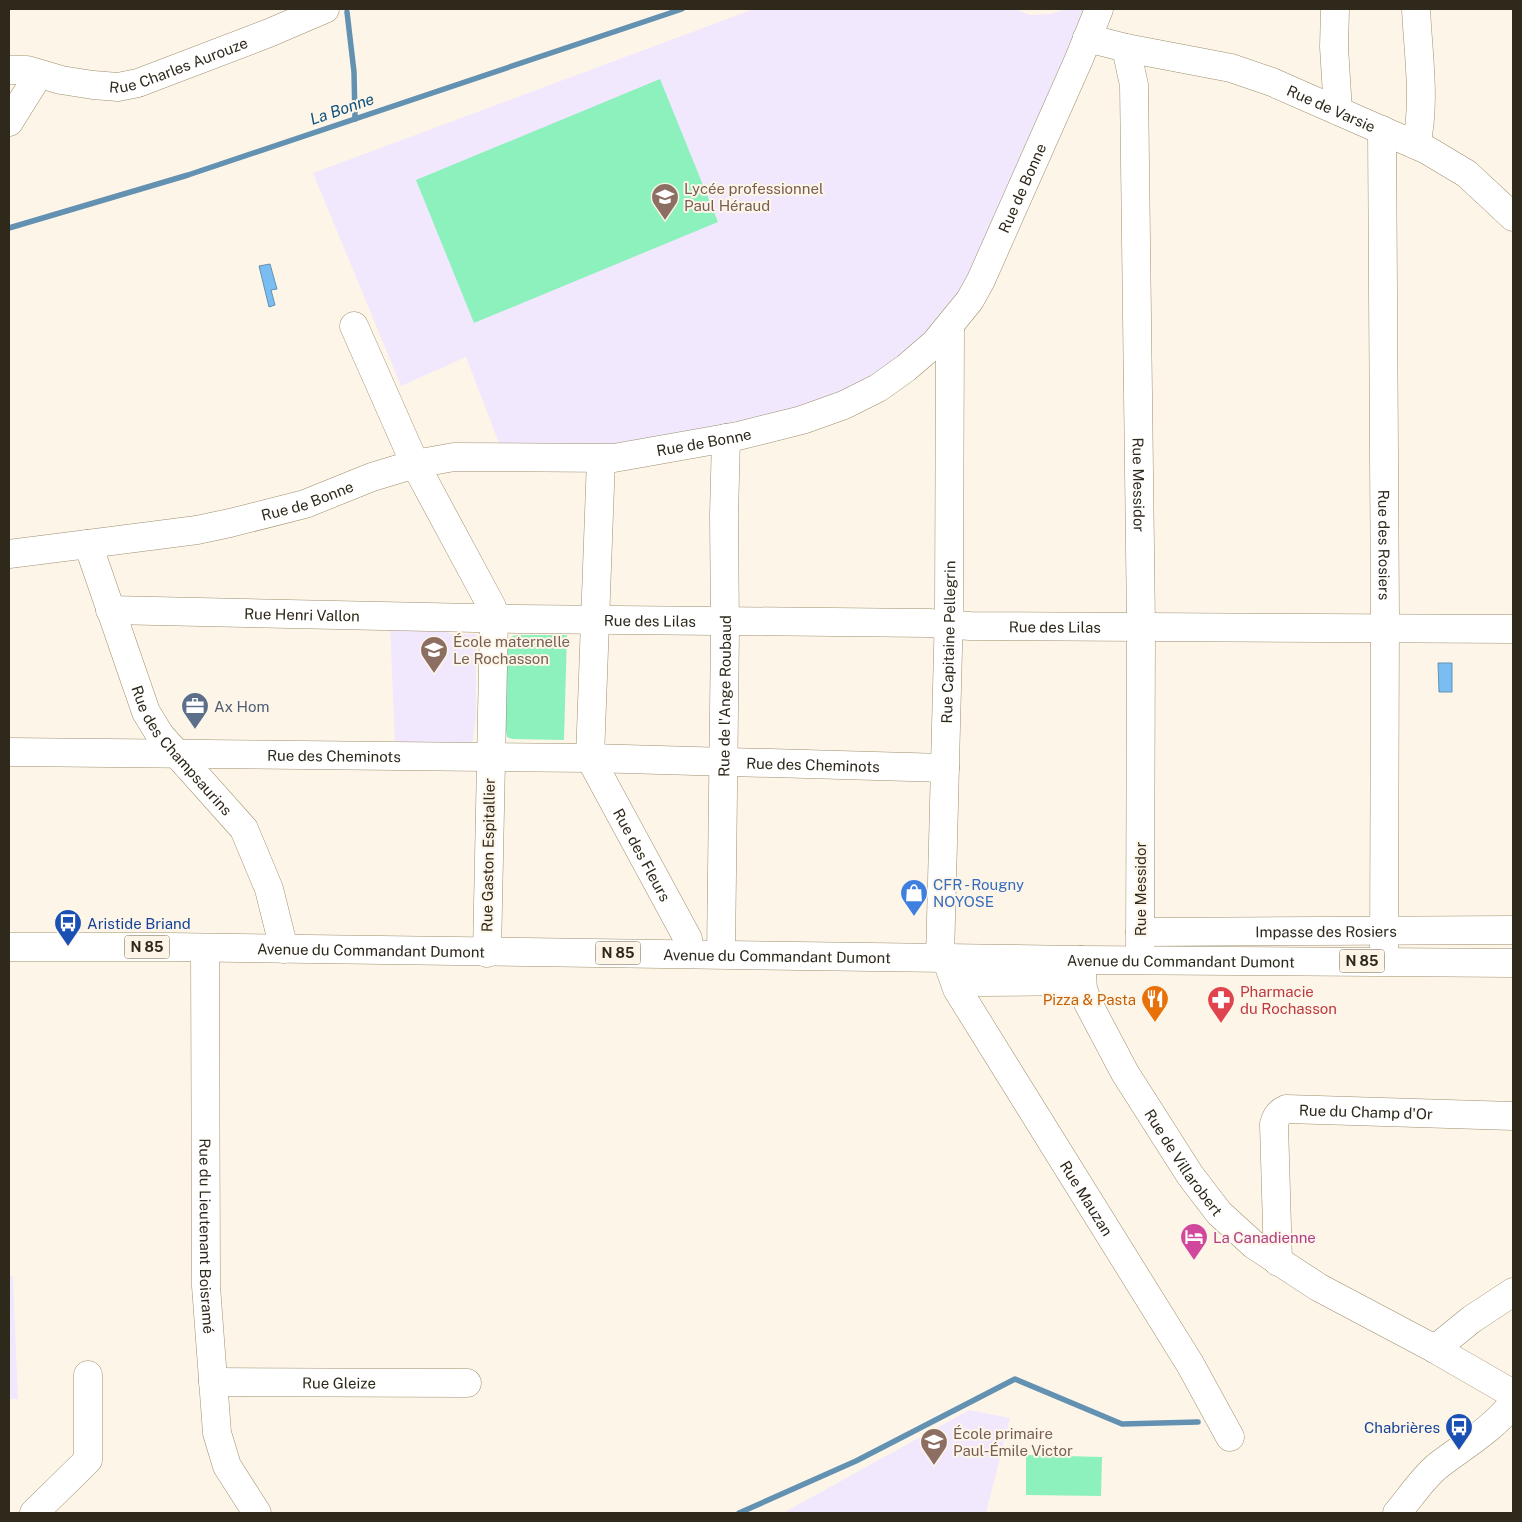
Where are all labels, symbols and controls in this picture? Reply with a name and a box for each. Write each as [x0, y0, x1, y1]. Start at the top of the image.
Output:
street label: Rue Charles Aurouze [109, 33, 250, 96]
street label: Rue de Varsie [1285, 81, 1378, 135]
water label: La Bonne [307, 89, 377, 129]
street label: Rue de Bonne [995, 141, 1049, 235]
place label: Lycée professionnel Paul Héraud [684, 180, 823, 214]
school or university icon: Lycée professionnel Paul Héraud [650, 182, 680, 221]
street label: Rue de Bonne [655, 425, 753, 459]
street label: Rue Messidor [1130, 437, 1148, 532]
street label: Rue de Bonne [259, 477, 355, 523]
street label: Rue des Rosiers [1376, 490, 1393, 600]
street label: Rue Capitaine Pellegrin [938, 560, 958, 724]
street label: Rue Henri Vallon [244, 604, 360, 624]
street label: Rue des Lilas [604, 611, 696, 629]
street label: Rue de l'Ange Roubaud [715, 615, 734, 777]
street label: Rue des Lilas [1009, 618, 1101, 635]
place label: École maternelle Le Rochasson [453, 633, 570, 667]
school or university icon: École maternelle Le Rochasson [419, 635, 449, 674]
street label: Rue des Champsaurins [129, 683, 236, 818]
office icon: Ax Hom [180, 691, 210, 730]
place label: Ax Hom [214, 698, 269, 715]
street label: Rue des Cheminots [267, 746, 401, 765]
street label: Rue des Cheminots [746, 754, 880, 775]
street label: Rue Gaston Espitallier [478, 778, 498, 932]
street label: Rue des Fleurs [610, 805, 674, 904]
street label: Rue Messidor [1132, 842, 1149, 936]
place label: CFR - Rougny NOYOSE [933, 876, 1024, 910]
shop icon: CFR - Rougny NOYOSE [899, 878, 929, 917]
bus stop icon: Aristide Briand [53, 908, 83, 947]
place label: Aristide Briand [87, 915, 191, 932]
street label: Impasse des Rosiers [1255, 922, 1397, 940]
road number: N 85 [124, 936, 170, 959]
street label: Avenue du Commandant Dumont [257, 940, 485, 960]
road number: N 85 [596, 941, 640, 964]
street label: Avenue du Commandant Dumont [663, 946, 891, 966]
road number: N 85 [1340, 949, 1384, 972]
street label: Avenue du Commandant Dumont [1067, 951, 1295, 970]
place label: Pharmacie du Rochasson [1240, 983, 1337, 1017]
restaurant icon: Pizza & Pasta [1140, 984, 1170, 1023]
pharmacy icon: Pharmacie du Rochasson [1206, 985, 1236, 1024]
place label: Pizza & Pasta [1043, 991, 1136, 1008]
street label: Rue du Champ d'Or [1299, 1101, 1433, 1122]
street label: Rue de Villarobert [1142, 1106, 1226, 1219]
street label: Rue du Lieutenant Boisramé [197, 1138, 218, 1334]
street label: Rue Mauzan [1057, 1157, 1117, 1239]
hotel icon: La Canadienne [1179, 1222, 1209, 1261]
place label: La Canadienne [1213, 1229, 1316, 1246]
street label: Rue Gleize [302, 1374, 376, 1391]
bus stop icon: Chabrières [1444, 1412, 1474, 1451]
place label: Chabrières [1364, 1419, 1440, 1436]
place label: École primaire Paul-Émile Victor [953, 1425, 1073, 1459]
school or university icon: École primaire Paul-Émile Victor [919, 1427, 949, 1466]

